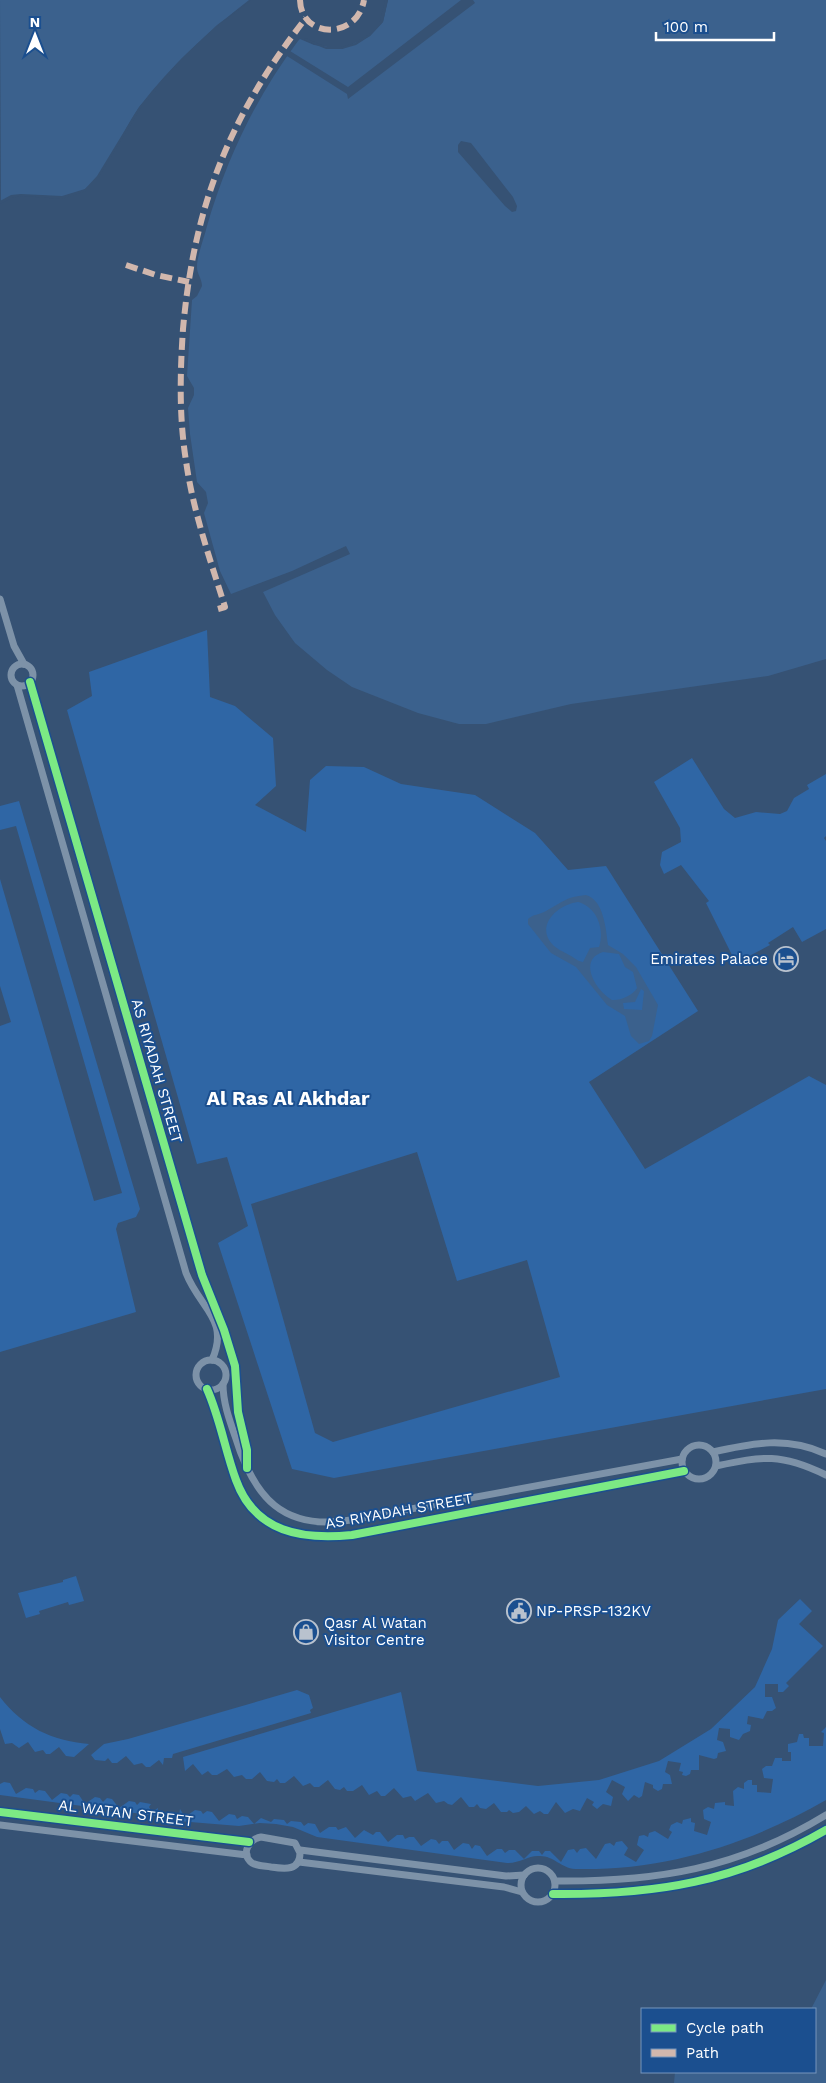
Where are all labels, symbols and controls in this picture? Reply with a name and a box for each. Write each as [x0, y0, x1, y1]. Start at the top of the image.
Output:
north arrow [10, 10, 60, 60]
scale bar [656, 10, 774, 42]
text: N [30, 14, 40, 30]
text: 100 m [664, 18, 708, 36]
hotel icon: Emirates Palace [773, 946, 799, 972]
place label: Emirates Palace [650, 950, 768, 968]
street label: AS RIYADAH STREET [128, 997, 186, 1145]
district label: Al Ras Al Akhdar [207, 1086, 370, 1110]
street label: AS RIYADAH STREET [324, 1489, 474, 1533]
public building icon: NP-PRSP-132KV [506, 1598, 532, 1624]
place label: NP-PRSP-132KV [536, 1602, 651, 1620]
place label: Qasr Al Watan Visitor Centre [324, 1614, 427, 1649]
shop icon: Qasr Al Watan Visitor Centre [293, 1619, 319, 1645]
street label: AL WATAN STREET [58, 1796, 194, 1830]
legend [641, 2008, 816, 2073]
text: Cycle path [686, 2019, 764, 2037]
text: Path [686, 2044, 719, 2062]

